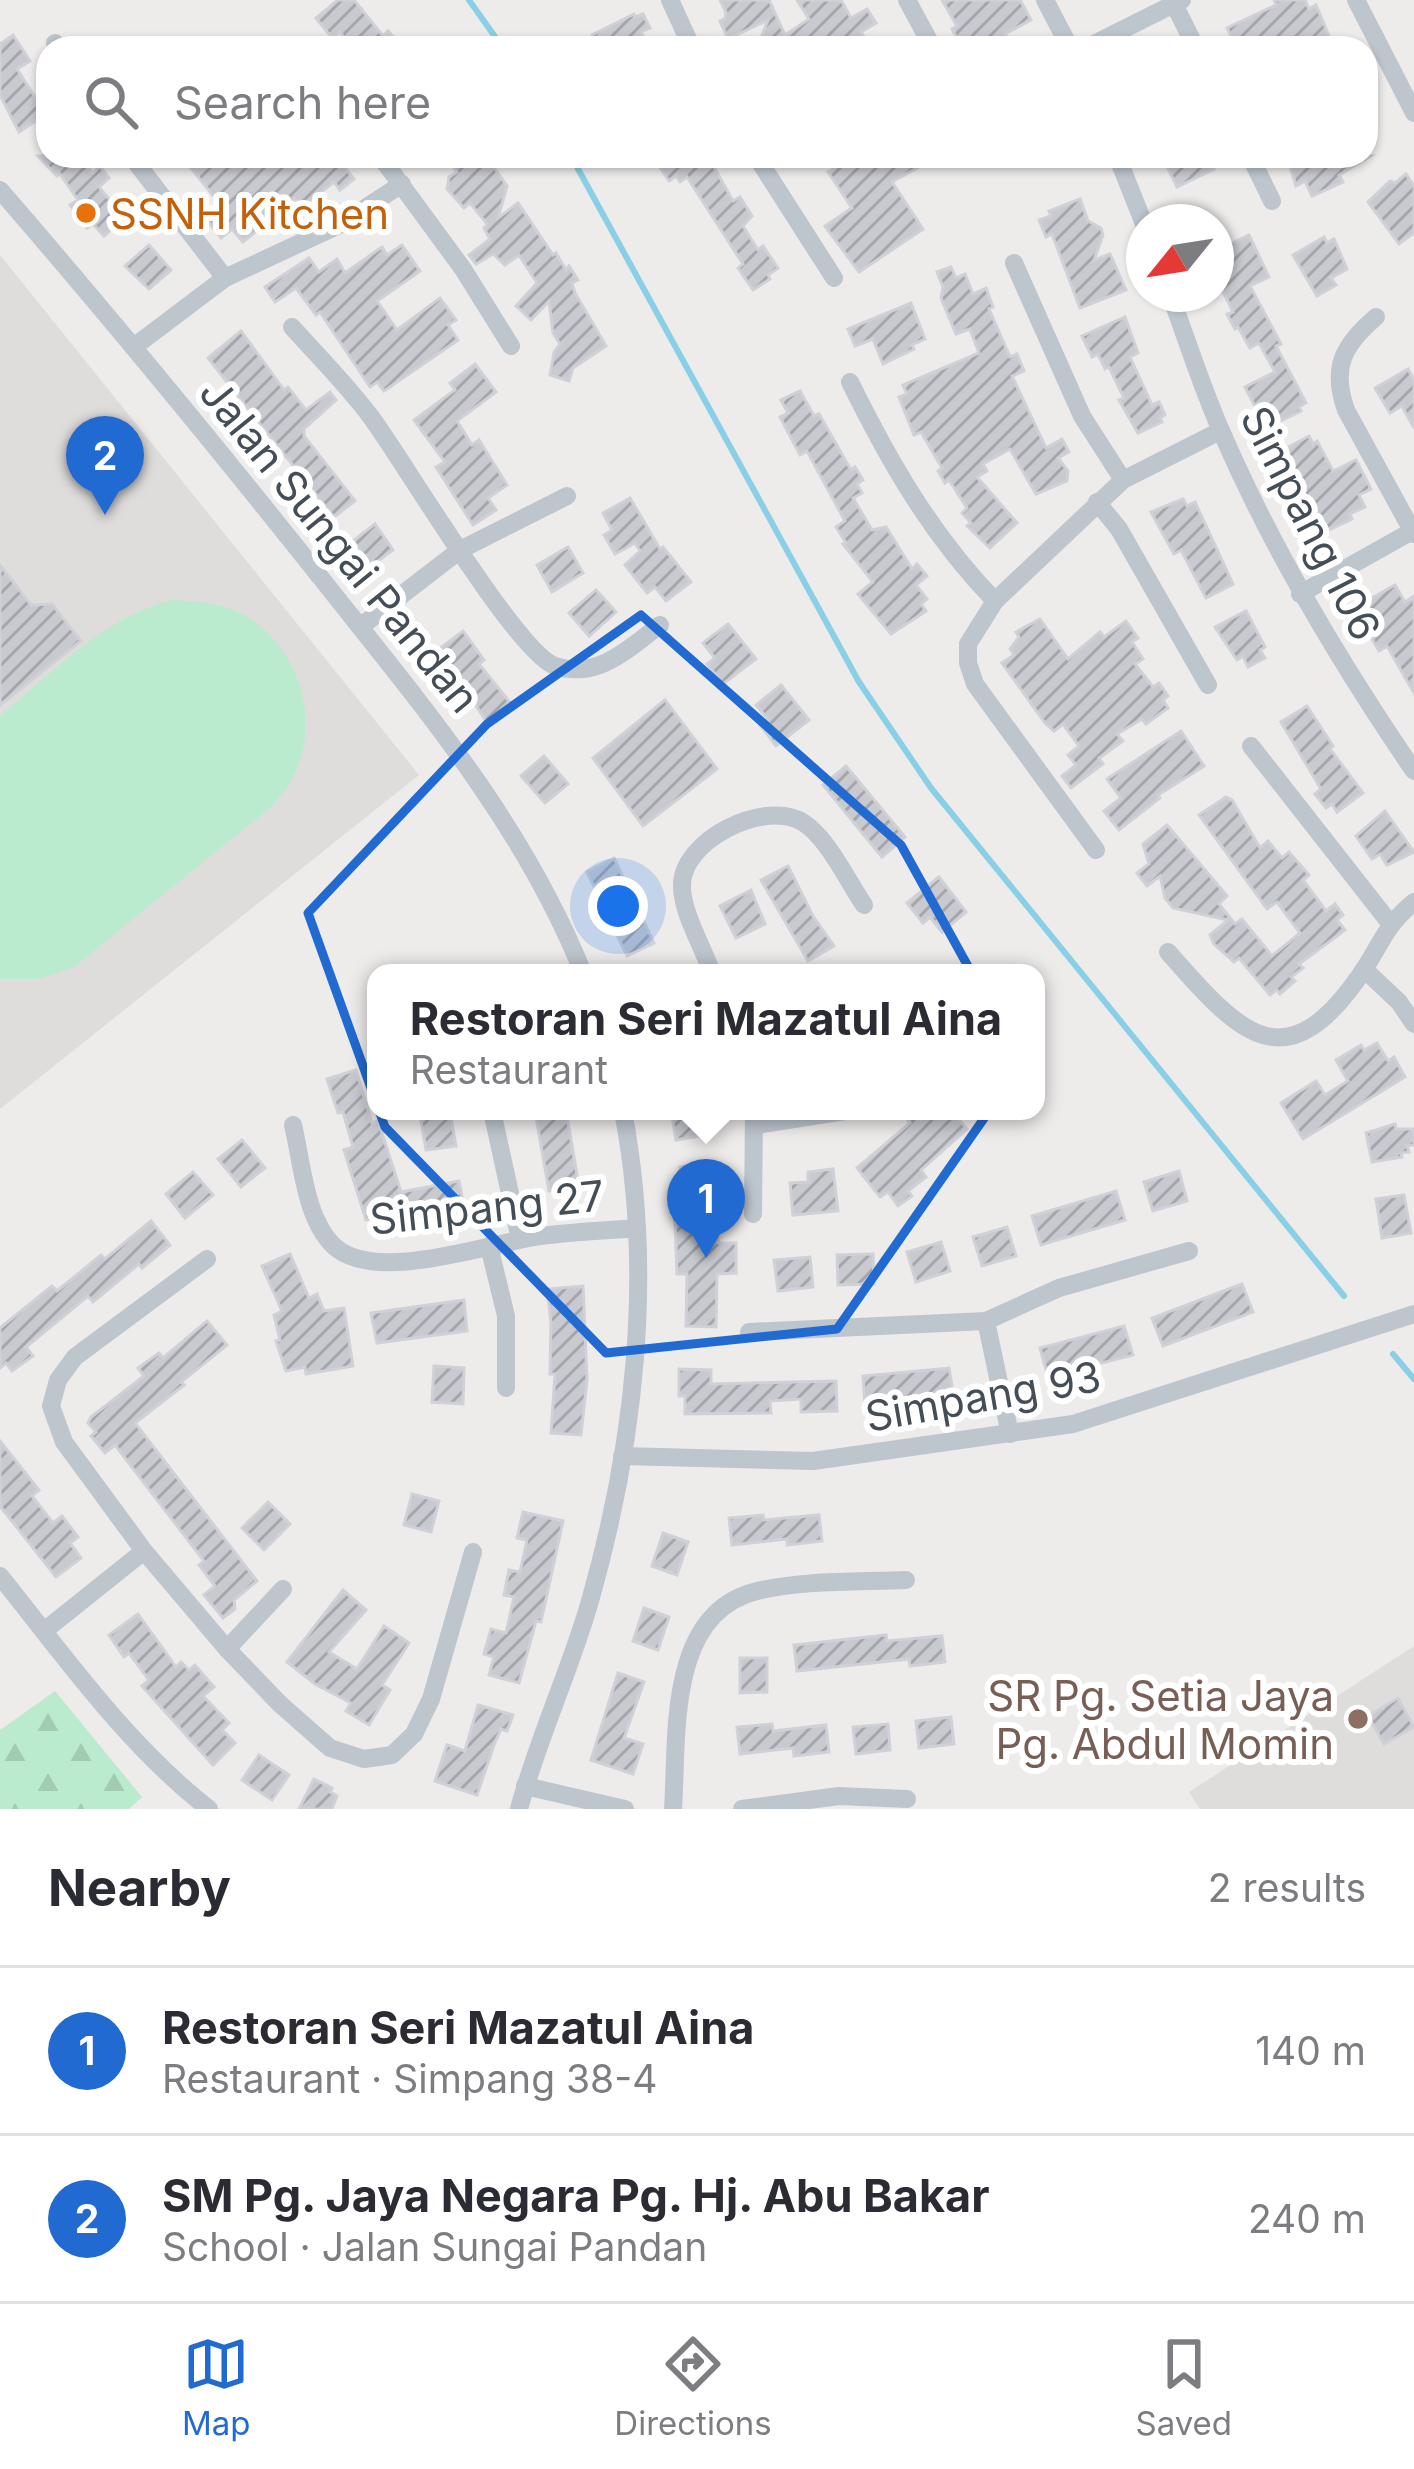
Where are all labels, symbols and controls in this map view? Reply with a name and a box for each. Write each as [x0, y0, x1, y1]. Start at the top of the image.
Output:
search box [36, 36, 1378, 168]
icon: search [78, 69, 144, 135]
text: Search here [174, 75, 431, 130]
place label: SSNH Kitchen [110, 188, 389, 239]
marker: SSNH Kitchen [73, 200, 99, 226]
north arrow [1126, 204, 1234, 312]
street label: Jalan Sungai Pandan [190, 368, 490, 722]
street label: Simpang 106 [1230, 398, 1392, 648]
pin: 2 [66, 416, 144, 515]
your location [588, 876, 648, 936]
popup [367, 964, 1045, 1120]
text: Restoran Seri Mazatul Aina [410, 991, 1002, 1046]
text: Restaurant [410, 1046, 608, 1093]
pin: 1 [667, 1159, 745, 1258]
street label: Simpang 27 [367, 1169, 607, 1245]
street label: Simpang 93 [861, 1350, 1105, 1442]
place label: SR Pg. Setia Jaya Pg. Abdul Momin [987, 1670, 1334, 1769]
marker: SR Pg. Setia Jaya Pg. Abdul Momin [1345, 1706, 1371, 1732]
text: Nearby [48, 1857, 231, 1918]
text: 2 results [1208, 1864, 1366, 1911]
text: Restoran Seri Mazatul Aina [162, 2000, 754, 2055]
text: 1 [79, 2027, 95, 2074]
text: 140 m [1255, 2027, 1366, 2074]
text: Restaurant · Simpang 38-4 [162, 2055, 657, 2102]
text: SM Pg. Jaya Negara Pg. Hj. Abu Bakar [162, 2168, 990, 2223]
text: 2 [75, 2195, 99, 2242]
text: 240 m [1248, 2195, 1366, 2242]
text: School · Jalan Sungai Pandan [162, 2223, 707, 2270]
tab: Map [182, 2331, 250, 2443]
tab: Directions [614, 2331, 772, 2443]
tab: Saved [1135, 2331, 1232, 2443]

